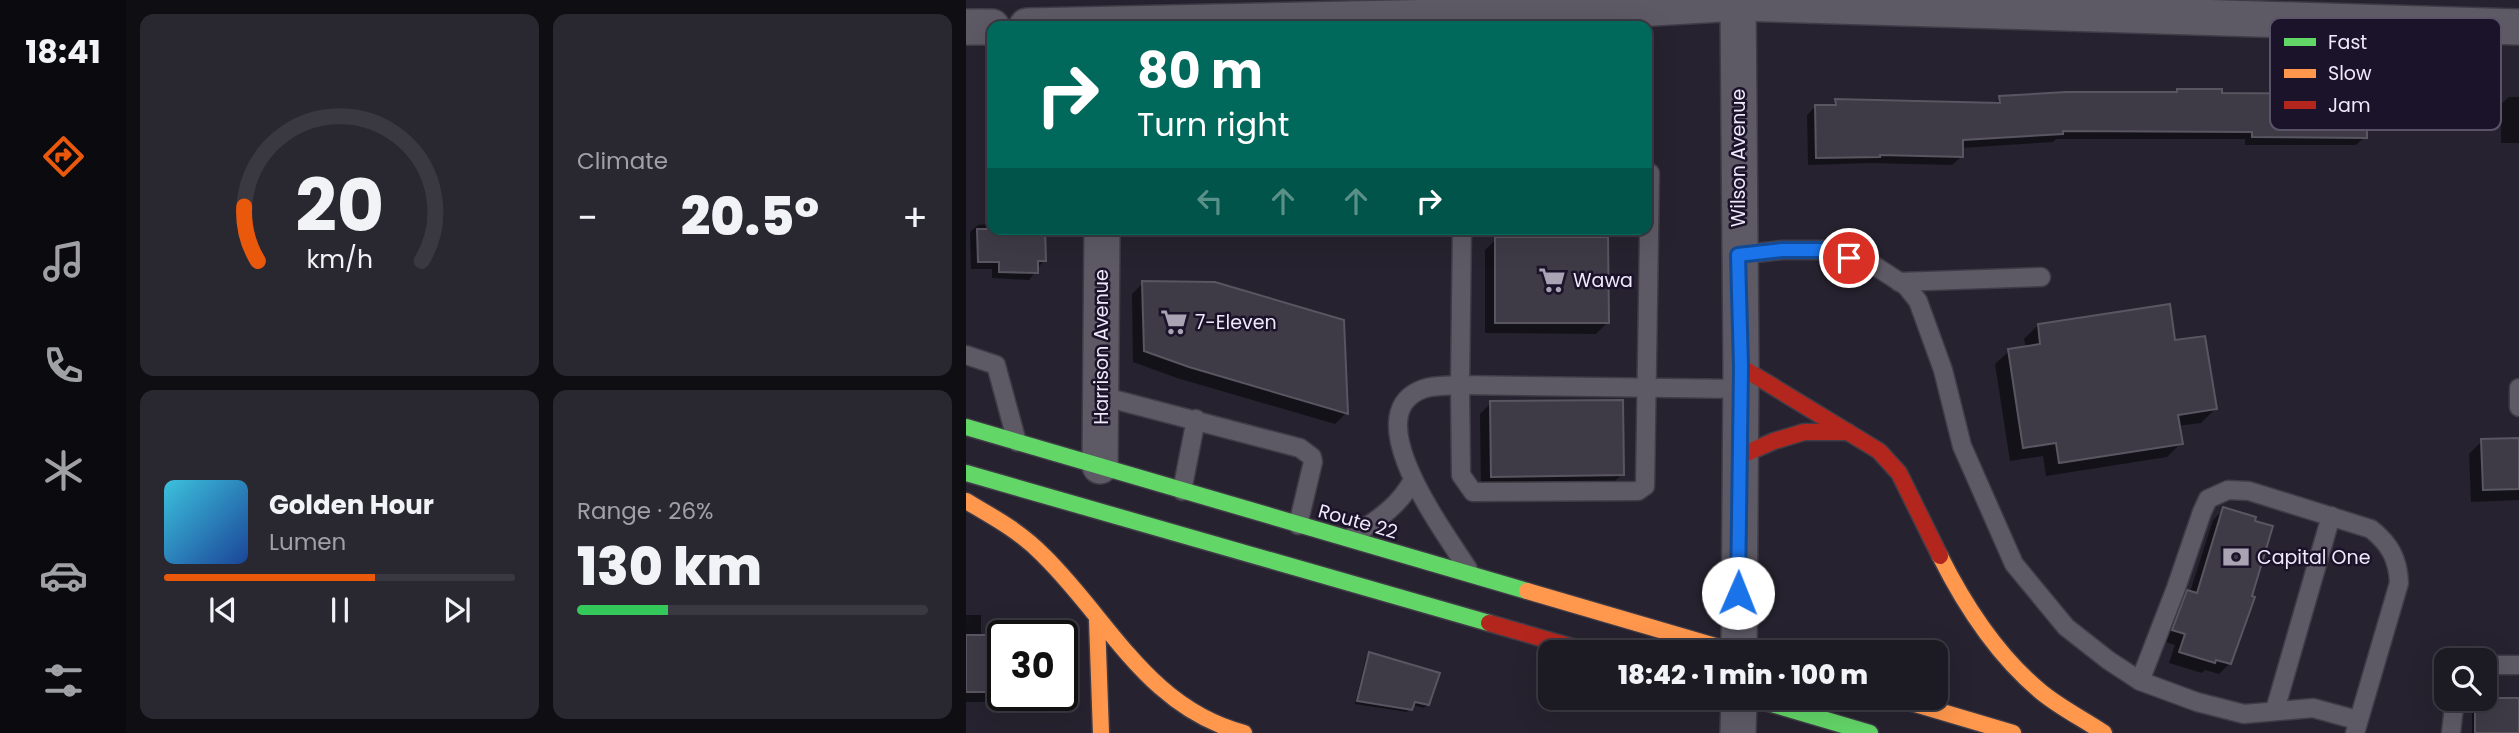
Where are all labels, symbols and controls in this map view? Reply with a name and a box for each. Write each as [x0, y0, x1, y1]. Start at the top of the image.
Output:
legend [2270, 18, 2501, 130]
text: 18:41 [25, 29, 101, 74]
text: Fast [2328, 29, 2367, 56]
text: 80 m [1137, 37, 1263, 105]
icon: right [1022, 49, 1113, 140]
text: Slow [2328, 60, 2372, 87]
street label: Wilson Avenue [1725, 89, 1752, 227]
text: Jam [2328, 92, 2370, 119]
text: Turn right [1137, 102, 1289, 147]
icon: directions [39, 132, 88, 181]
text: Climate [577, 145, 668, 177]
text: 20 [295, 155, 384, 256]
text: 20.5° [681, 180, 819, 253]
icon: left [1191, 182, 1229, 220]
icon: ahead [1264, 182, 1302, 220]
icon: ahead [1337, 182, 1375, 220]
icon: right [1410, 182, 1448, 220]
text: − [577, 191, 598, 244]
text: + [902, 191, 928, 244]
pin [1819, 228, 1879, 288]
icon: music [39, 237, 88, 286]
icon: arrive [1830, 239, 1868, 277]
text: km/h [306, 242, 373, 277]
supermarket icon: Wawa [1537, 265, 1567, 295]
place label: Wawa [1573, 267, 1633, 294]
street label: Harrison Avenue [1088, 269, 1115, 425]
supermarket icon: 7-Eleven [1159, 307, 1189, 337]
place label: 7-Eleven [1195, 309, 1277, 336]
icon: phone [39, 341, 88, 390]
icon: climate [39, 446, 88, 495]
text: Golden Hour [269, 487, 434, 523]
text: Range · 26% [577, 495, 714, 527]
street label: Route 22 [1315, 497, 1401, 546]
text: Lumen [269, 526, 346, 558]
text: 130 km [577, 530, 762, 603]
bank icon: Capital One [2221, 542, 2251, 572]
place label: Capital One [2257, 544, 2370, 571]
icon: car [39, 551, 88, 600]
position arrow [1701, 556, 1775, 630]
icon: previous [204, 591, 242, 629]
icon: pause [321, 591, 359, 629]
icon: next [438, 591, 476, 629]
speed limit sign: 30 [987, 620, 1078, 711]
map controls [2434, 648, 2497, 711]
button: search [2434, 648, 2497, 711]
icon: filters [39, 656, 88, 705]
text: 18:42 · 1 min · 100 m [1618, 657, 1868, 693]

